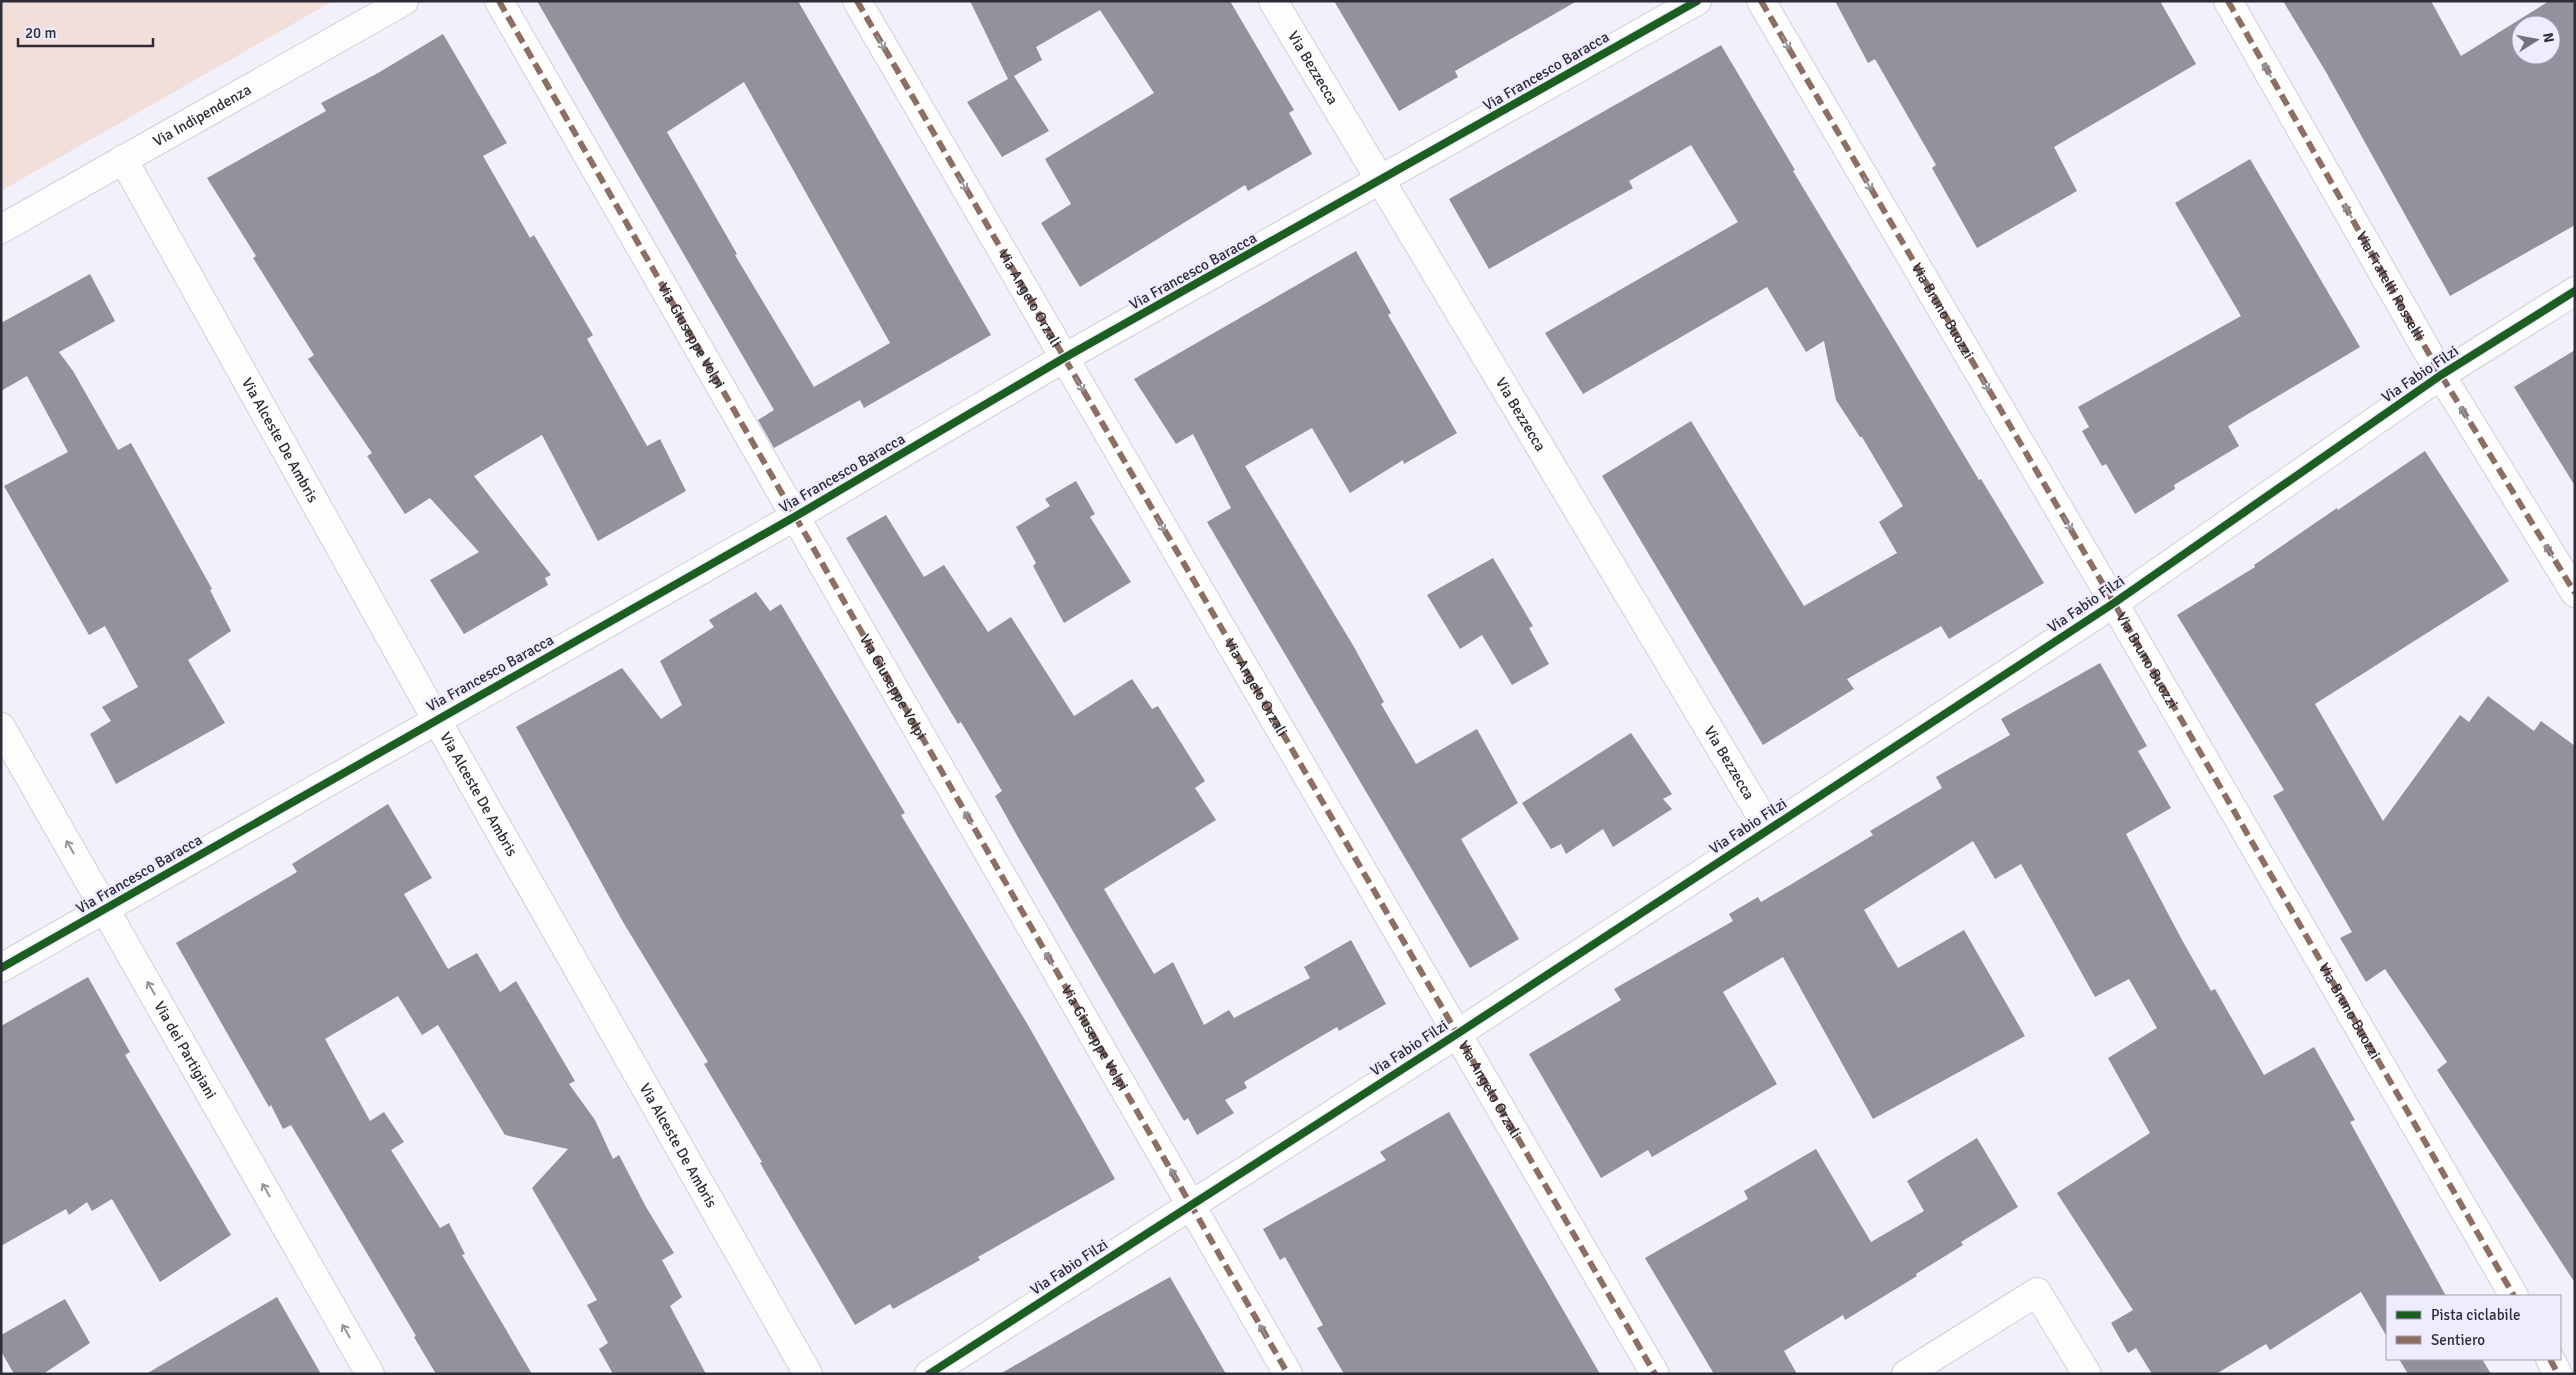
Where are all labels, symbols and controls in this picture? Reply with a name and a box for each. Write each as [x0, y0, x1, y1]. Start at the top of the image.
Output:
scale bar [18, 15, 152, 47]
north arrow [2511, 15, 2561, 65]
text: 20 m [25, 24, 56, 42]
street label: Via Bezzecca [1284, 28, 1342, 108]
street label: Via Francesco Baracca [1480, 28, 1612, 114]
text: N [2539, 31, 2558, 44]
one-way arrow [877, 36, 887, 50]
one-way arrow [1781, 36, 1791, 51]
one-way arrow [2262, 63, 2272, 78]
street label: Via Indipendenza [150, 80, 254, 150]
one-way arrow [959, 176, 968, 191]
one-way arrow [1863, 176, 1873, 191]
one-way arrow [2342, 205, 2352, 219]
street label: Via Fratelli Rosselli [2352, 228, 2428, 344]
street label: Via Francesco Baracca [1126, 229, 1260, 313]
street label: Via Angelo Orzali [994, 246, 1065, 351]
street label: Via Bruno Buozzi [1908, 260, 1978, 362]
street label: Via Giuseppe Volpi [654, 280, 729, 392]
street label: Via Fabio Filzi [2378, 342, 2462, 406]
street label: Via Bezzecca [1492, 374, 1550, 455]
street label: Via Alceste De Ambris [238, 375, 322, 506]
one-way arrow [1075, 377, 1085, 392]
one-way arrow [1981, 377, 1991, 391]
one-way arrow [2458, 406, 2469, 420]
street label: Via Francesco Baracca [776, 430, 908, 516]
one-way arrow [2063, 517, 2073, 531]
one-way arrow [1157, 518, 1167, 532]
one-way arrow [2544, 545, 2554, 559]
street label: Via Fabio Filzi [2044, 572, 2128, 636]
street label: Via Bruno Buozzi [2112, 609, 2182, 711]
street label: Via Francesco Baracca [423, 631, 557, 715]
street label: Via Giuseppe Volpi [856, 631, 930, 743]
street label: Via Angelo Orzali [1221, 635, 1291, 740]
street label: Via Bezzecca [1700, 723, 1758, 803]
street label: Via Alceste De Ambris [436, 729, 521, 860]
street label: Via Fabio Filzi [1706, 794, 1790, 858]
one-way arrow [963, 810, 973, 825]
street label: Via Francesco Baracca [73, 831, 205, 917]
one-way arrow [64, 841, 74, 855]
one-way arrow [1044, 951, 1054, 966]
street label: Via Bruno Buozzi [2315, 960, 2384, 1062]
one-way arrow [145, 982, 155, 996]
street label: Via Giuseppe Volpi [1058, 982, 1132, 1094]
street label: Via dei Partigiani [150, 998, 220, 1102]
street label: Via Fabio Filzi [1367, 1016, 1451, 1080]
street label: Via Angelo Orzali [1454, 1037, 1525, 1142]
street label: Via Alceste De Ambris [636, 1080, 721, 1211]
one-way arrow [1168, 1169, 1178, 1183]
one-way arrow [260, 1184, 270, 1198]
street label: Via Fabio Filzi [1027, 1235, 1111, 1299]
legend [2386, 1295, 2561, 1360]
text: Pista ciclabile [2431, 1306, 2520, 1324]
one-way arrow [341, 1324, 351, 1339]
one-way arrow [1258, 1325, 1268, 1339]
text: Sentiero [2431, 1331, 2485, 1349]

